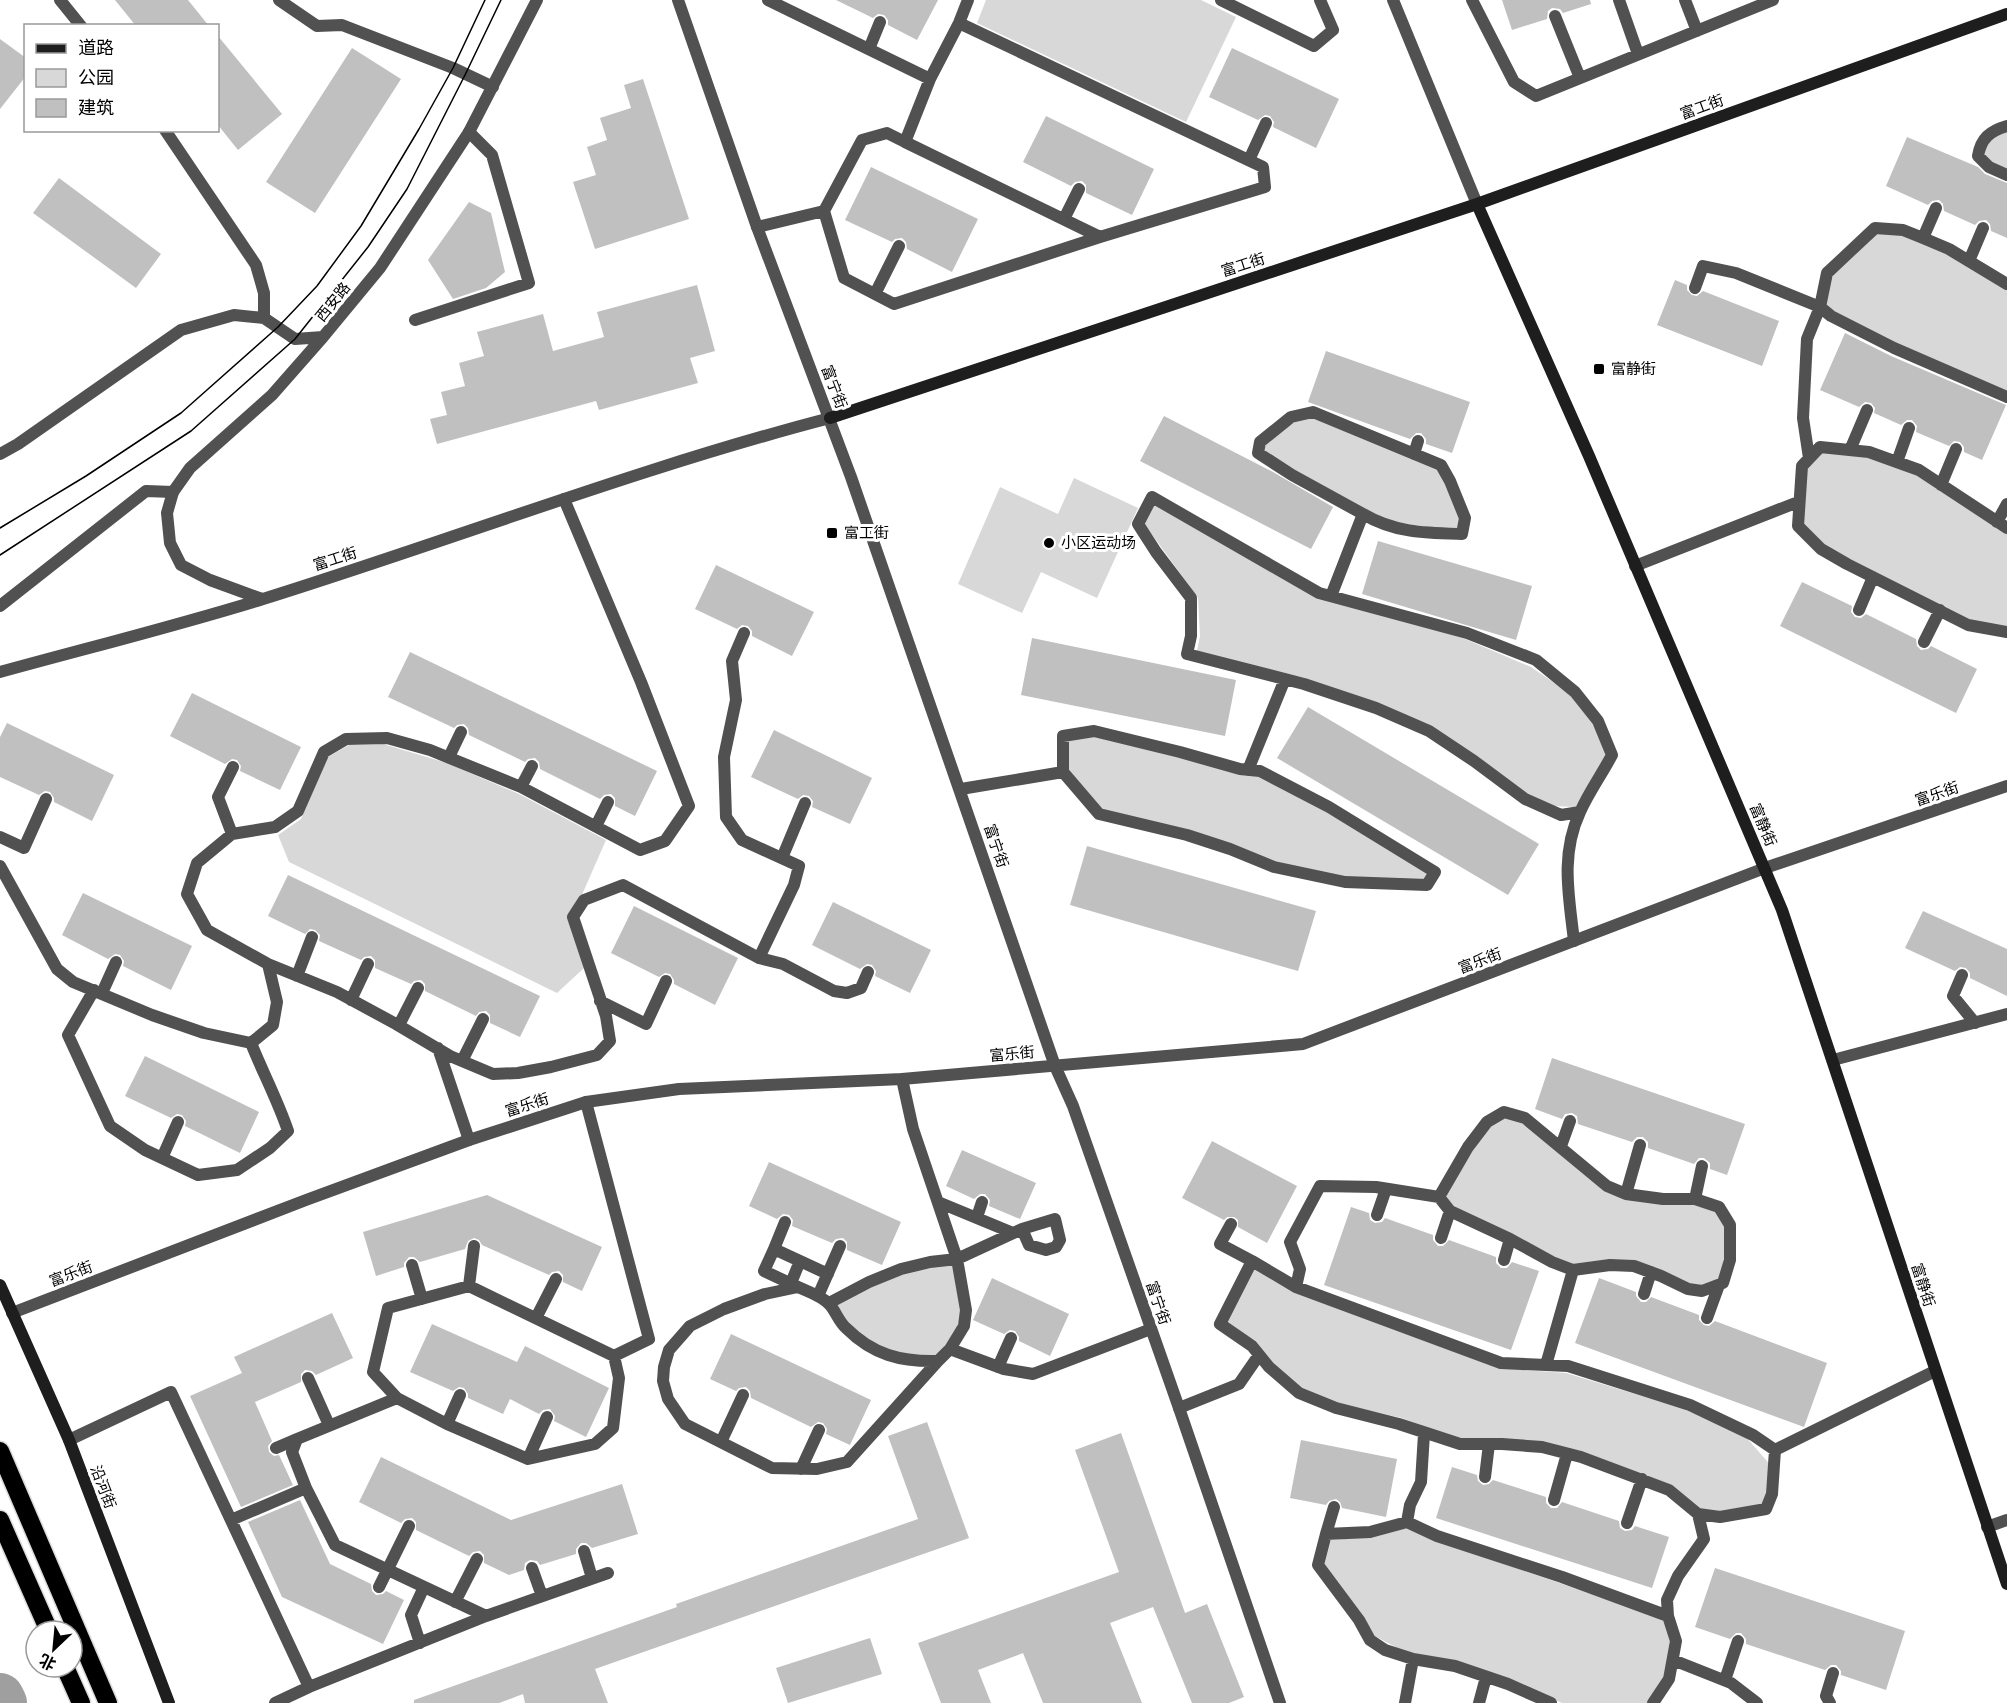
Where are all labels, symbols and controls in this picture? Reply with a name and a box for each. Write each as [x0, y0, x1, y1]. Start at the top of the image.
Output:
legend [24, 24, 219, 132]
text: 道路 [78, 35, 114, 59]
text: 公园 [78, 65, 114, 89]
street label: 富工街 [1677, 89, 1726, 123]
text: 建筑 [78, 95, 114, 119]
street label: 富工街 [1218, 248, 1267, 281]
street label: 西安路 [310, 278, 354, 325]
place label: 富静街 [1611, 358, 1656, 378]
street label: 富宁街 [818, 362, 852, 411]
marker: 富静街 [1592, 362, 1606, 376]
place label: 富工街 [844, 522, 889, 542]
marker: 富工街 [825, 526, 839, 540]
place label: 小区运动场 [1061, 532, 1136, 552]
marker: 小区运动场 [1042, 536, 1056, 550]
street label: 富工街 [310, 542, 359, 575]
street label: 富乐街 [1912, 776, 1961, 810]
street label: 富静街 [1746, 800, 1782, 849]
street label: 富宁街 [980, 821, 1014, 870]
street label: 富乐街 [1455, 943, 1504, 977]
street label: 富乐街 [989, 1041, 1035, 1065]
street label: 富乐街 [502, 1088, 551, 1121]
street label: 富乐街 [46, 1256, 95, 1290]
street label: 富静街 [1907, 1260, 1940, 1309]
street label: 富宁街 [1142, 1278, 1176, 1327]
street label: 沿河街 [87, 1462, 121, 1511]
north arrow [24, 1619, 84, 1679]
text: 北 [35, 1649, 59, 1676]

